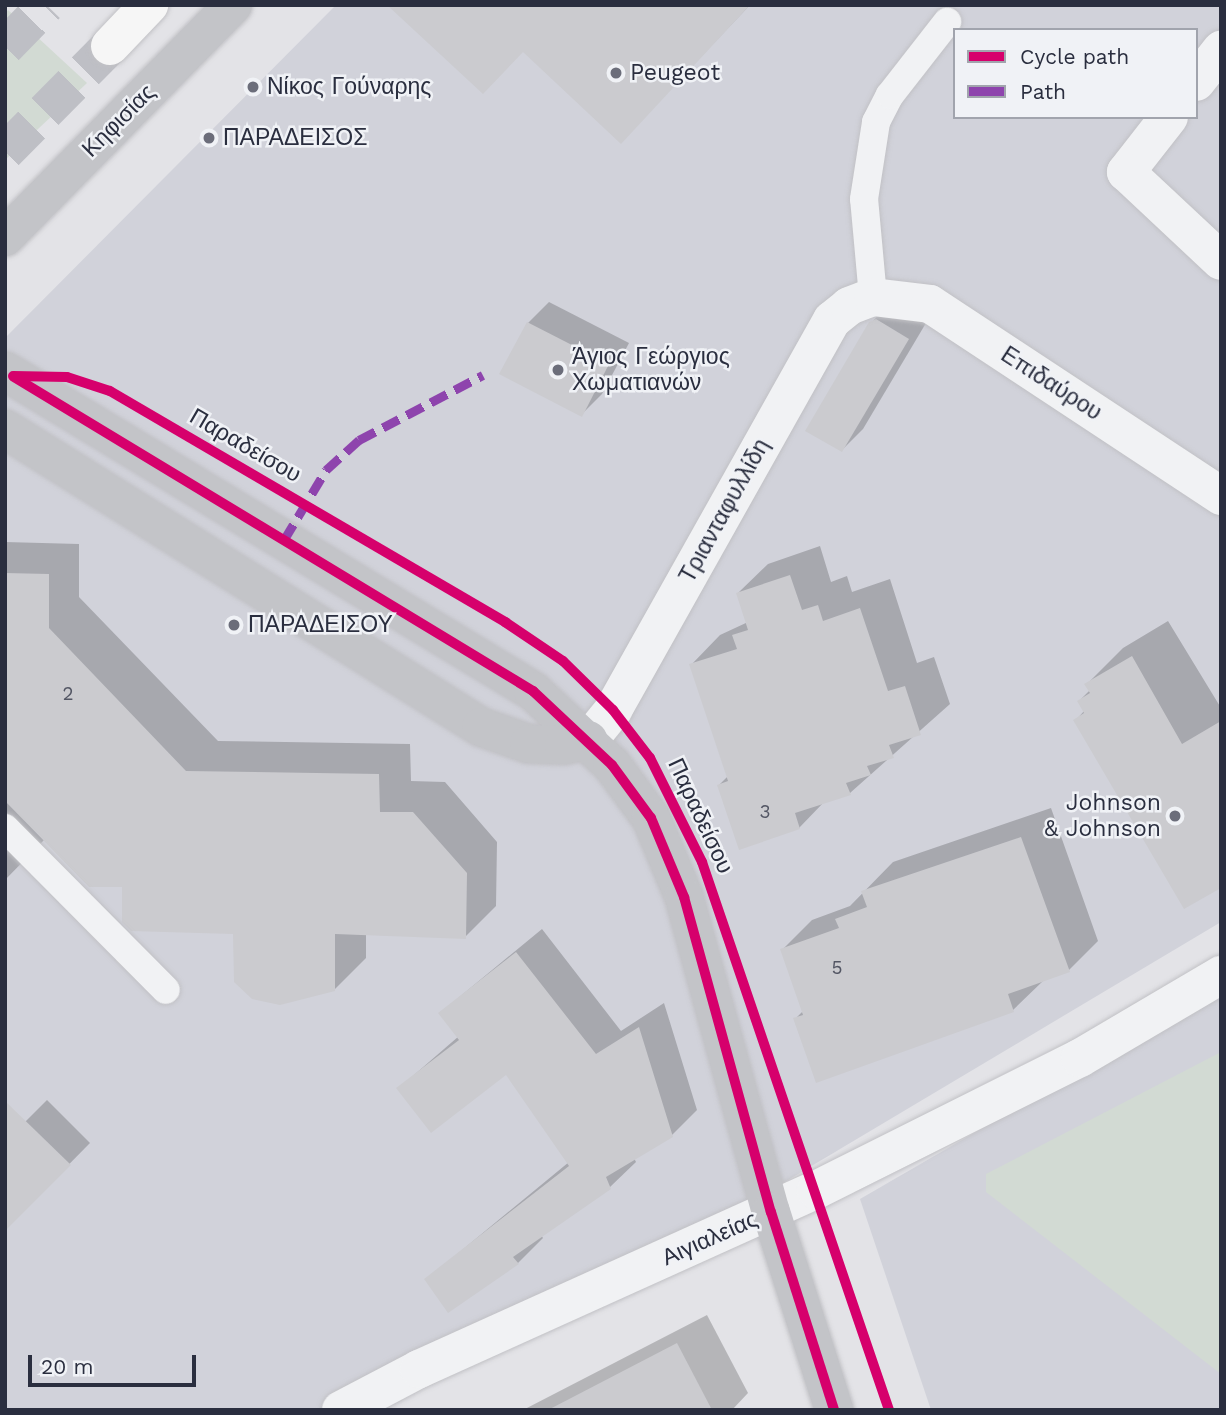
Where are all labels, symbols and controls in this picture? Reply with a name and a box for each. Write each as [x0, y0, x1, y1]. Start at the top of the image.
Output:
legend [953, 28, 1198, 119]
text: Cycle path [1020, 44, 1129, 69]
place label: Peugeot [630, 59, 720, 87]
marker: Peugeot [608, 65, 624, 81]
place label: Νίκος Γούναρης [267, 73, 431, 101]
street label: Κηφισίας [77, 79, 161, 163]
marker: Νίκος Γούναρης [245, 79, 261, 95]
text: Path [1020, 79, 1066, 104]
place label: ΠΑΡΑΔΕΙΣΟΣ [223, 124, 367, 152]
marker: ΠΑΡΑΔΕΙΣΟΣ [201, 130, 217, 146]
street label: Επιδαύρου [995, 341, 1107, 427]
place label: Άγιος Γεώργιος Χωματιανών [572, 343, 730, 397]
marker: Άγιος Γεώργιος Χωματιανών [550, 362, 566, 378]
street label: Παραδείσου [184, 403, 306, 489]
street label: Τριανταφυλλίδη [674, 434, 776, 588]
place label: ΠΑΡΑΔΕΙΣΟΥ [248, 611, 393, 639]
marker: ΠΑΡΑΔΕΙΣΟΥ [226, 617, 242, 633]
house number: 2 [62, 683, 74, 705]
street label: Παραδείσου [661, 754, 739, 878]
place label: Johnson & Johnson [1044, 789, 1161, 843]
house number: 3 [759, 801, 771, 823]
marker: Johnson & Johnson [1167, 808, 1183, 824]
house number: 5 [831, 957, 843, 979]
street label: Αιγιαλείας [658, 1206, 762, 1272]
scale bar [32, 1342, 200, 1386]
text: 20 m [41, 1354, 93, 1379]

